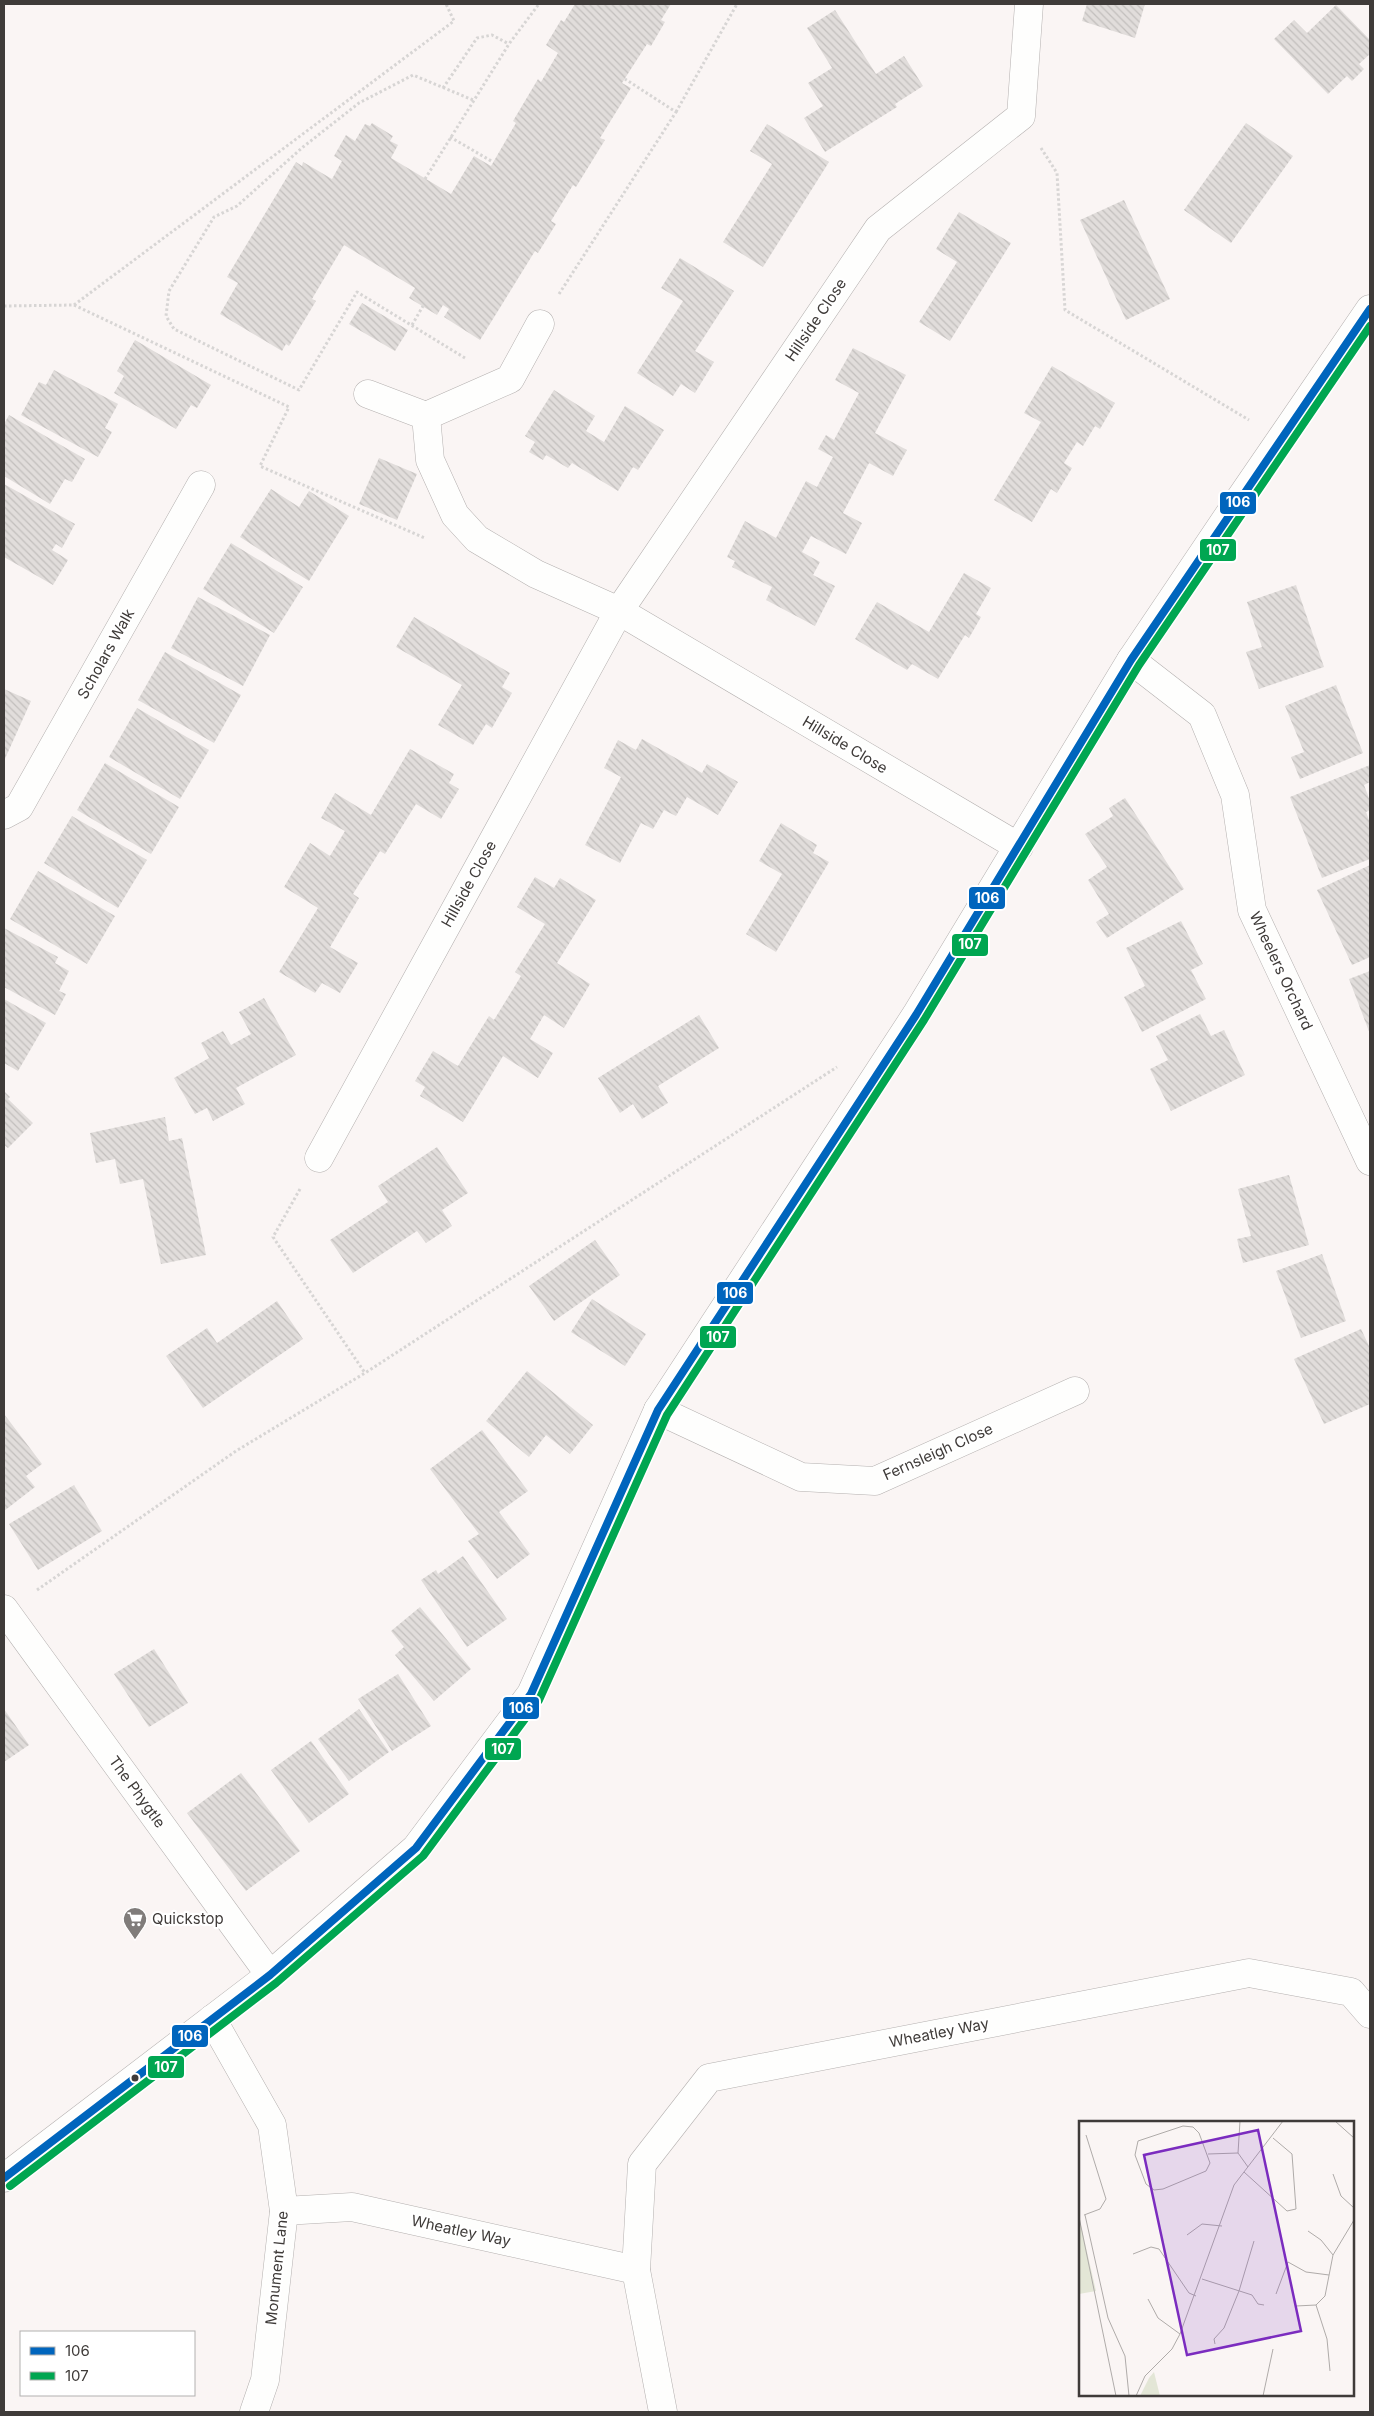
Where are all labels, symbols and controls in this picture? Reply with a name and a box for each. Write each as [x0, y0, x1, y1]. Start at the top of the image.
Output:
street label: Hillside Close [781, 275, 850, 365]
line badge: 106 [1219, 491, 1257, 515]
text: 106 [1226, 493, 1250, 510]
line badge: 107 [1199, 538, 1237, 562]
text: 107 [1206, 541, 1230, 558]
street label: Scholars Walk [73, 605, 139, 702]
street label: Hillside Close [799, 712, 891, 777]
street label: Hillside Close [437, 837, 500, 930]
line badge: 106 [968, 886, 1006, 910]
text: 106 [975, 889, 999, 906]
street label: Wheelers Orchard [1246, 908, 1317, 1033]
line badge: 107 [951, 933, 989, 957]
text: 107 [958, 935, 982, 952]
line badge: 106 [716, 1281, 754, 1305]
text: 106 [723, 1284, 747, 1301]
line badge: 107 [699, 1325, 737, 1349]
text: 107 [706, 1328, 730, 1345]
street label: Fernsleigh Close [880, 1419, 996, 1484]
line badge: 106 [502, 1696, 540, 1720]
text: 106 [509, 1699, 533, 1716]
line badge: 107 [484, 1737, 522, 1761]
text: 107 [491, 1740, 515, 1757]
street label: The Phygtle [105, 1752, 170, 1831]
supermarket icon: Quickstop [122, 1906, 148, 1940]
place label: Quickstop [152, 1909, 224, 1928]
street label: Wheatley Way [887, 2013, 991, 2051]
line badge: 106 [171, 2024, 209, 2048]
text: 106 [178, 2027, 202, 2044]
line badge: 107 [147, 2055, 185, 2079]
text: 107 [154, 2058, 178, 2075]
unlabelled marker [130, 2073, 140, 2083]
inset map [1079, 2121, 1354, 2396]
street label: Monument Lane [261, 2210, 292, 2326]
street label: Wheatley Way [410, 2211, 513, 2250]
legend [20, 2331, 195, 2396]
text: 106 [65, 2341, 90, 2360]
text: 107 [65, 2366, 89, 2385]

